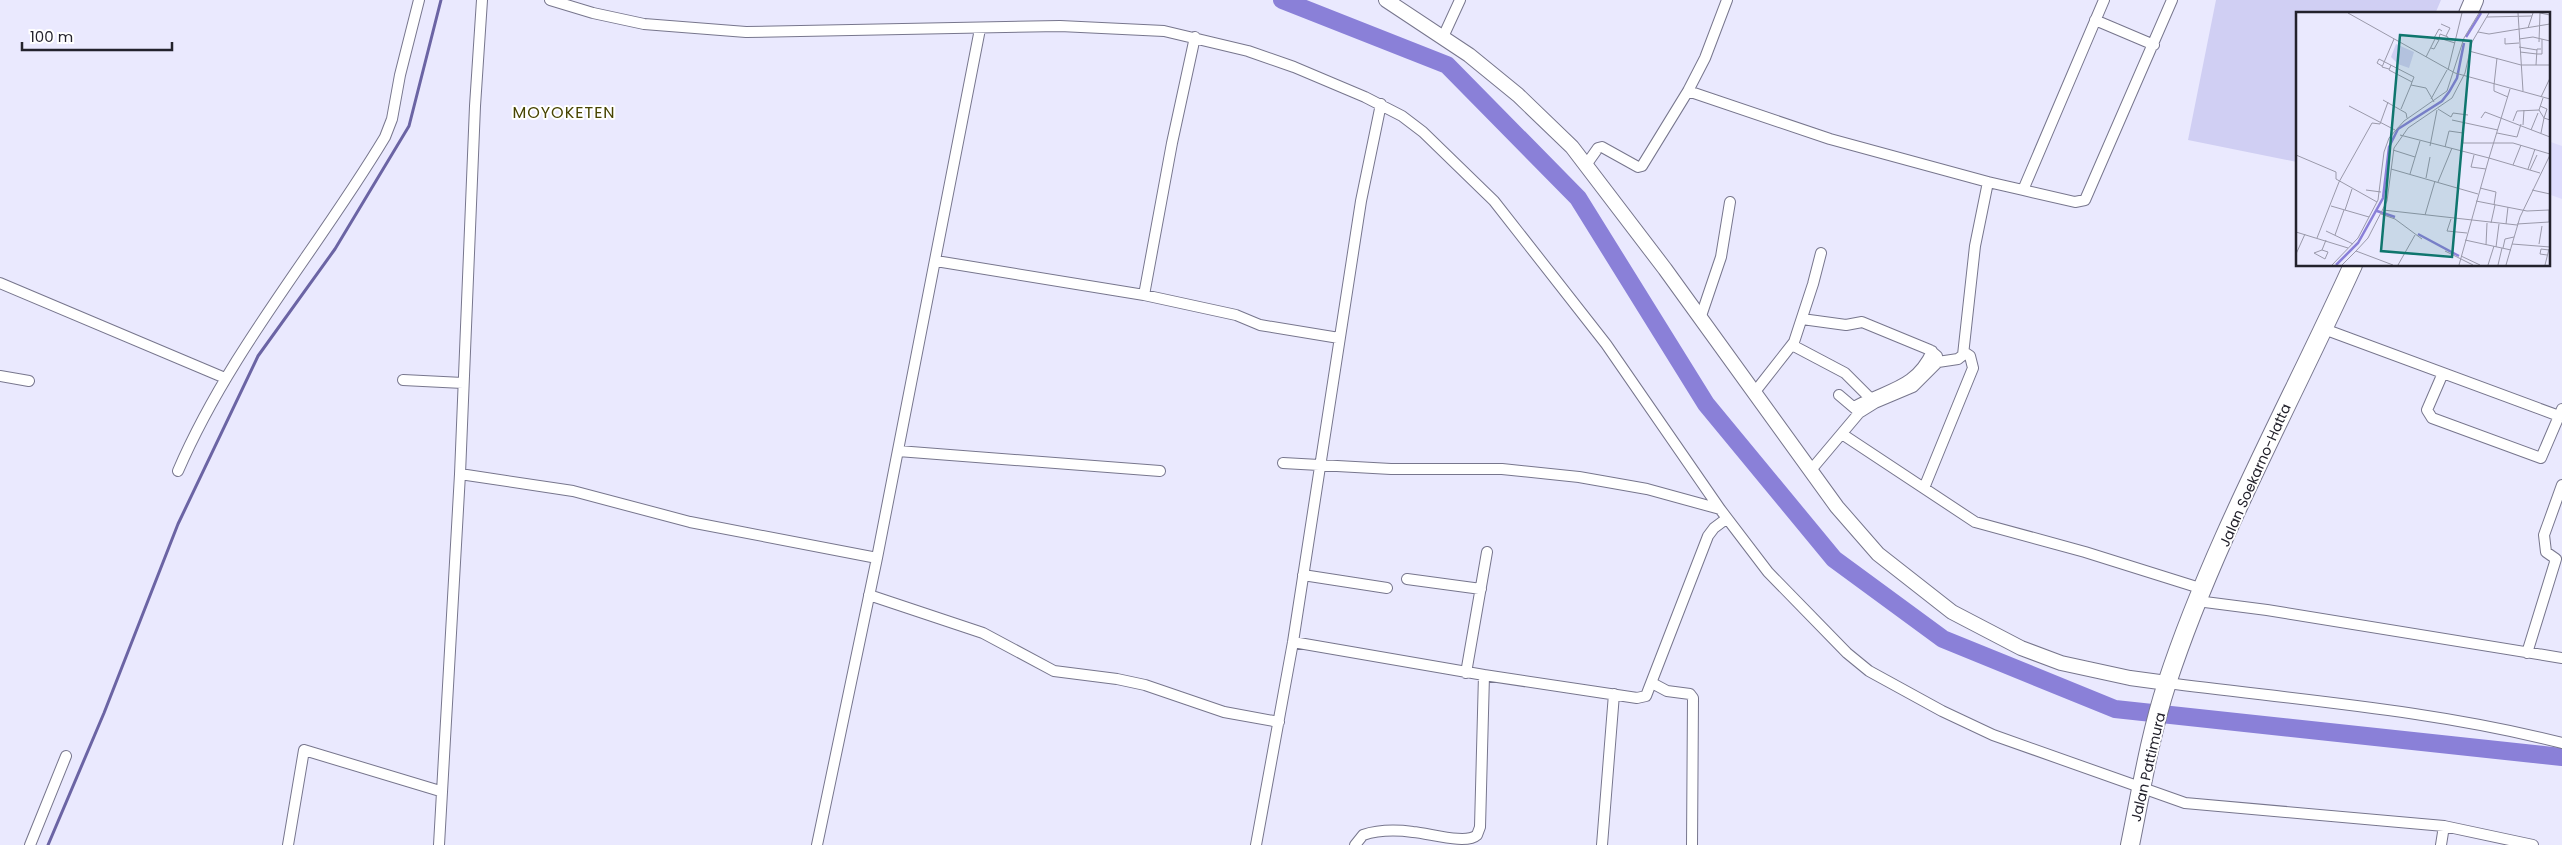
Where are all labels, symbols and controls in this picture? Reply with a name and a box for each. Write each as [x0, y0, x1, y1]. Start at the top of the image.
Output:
inset map [2296, 12, 2550, 266]
scale bar [22, 20, 172, 52]
text: 100 m [30, 26, 73, 47]
district label: MOYOKETEN [512, 101, 616, 124]
street label: Jalan Soekarno-Hatta [2214, 400, 2296, 550]
street label: Jalan Pattimura [2126, 710, 2170, 824]

